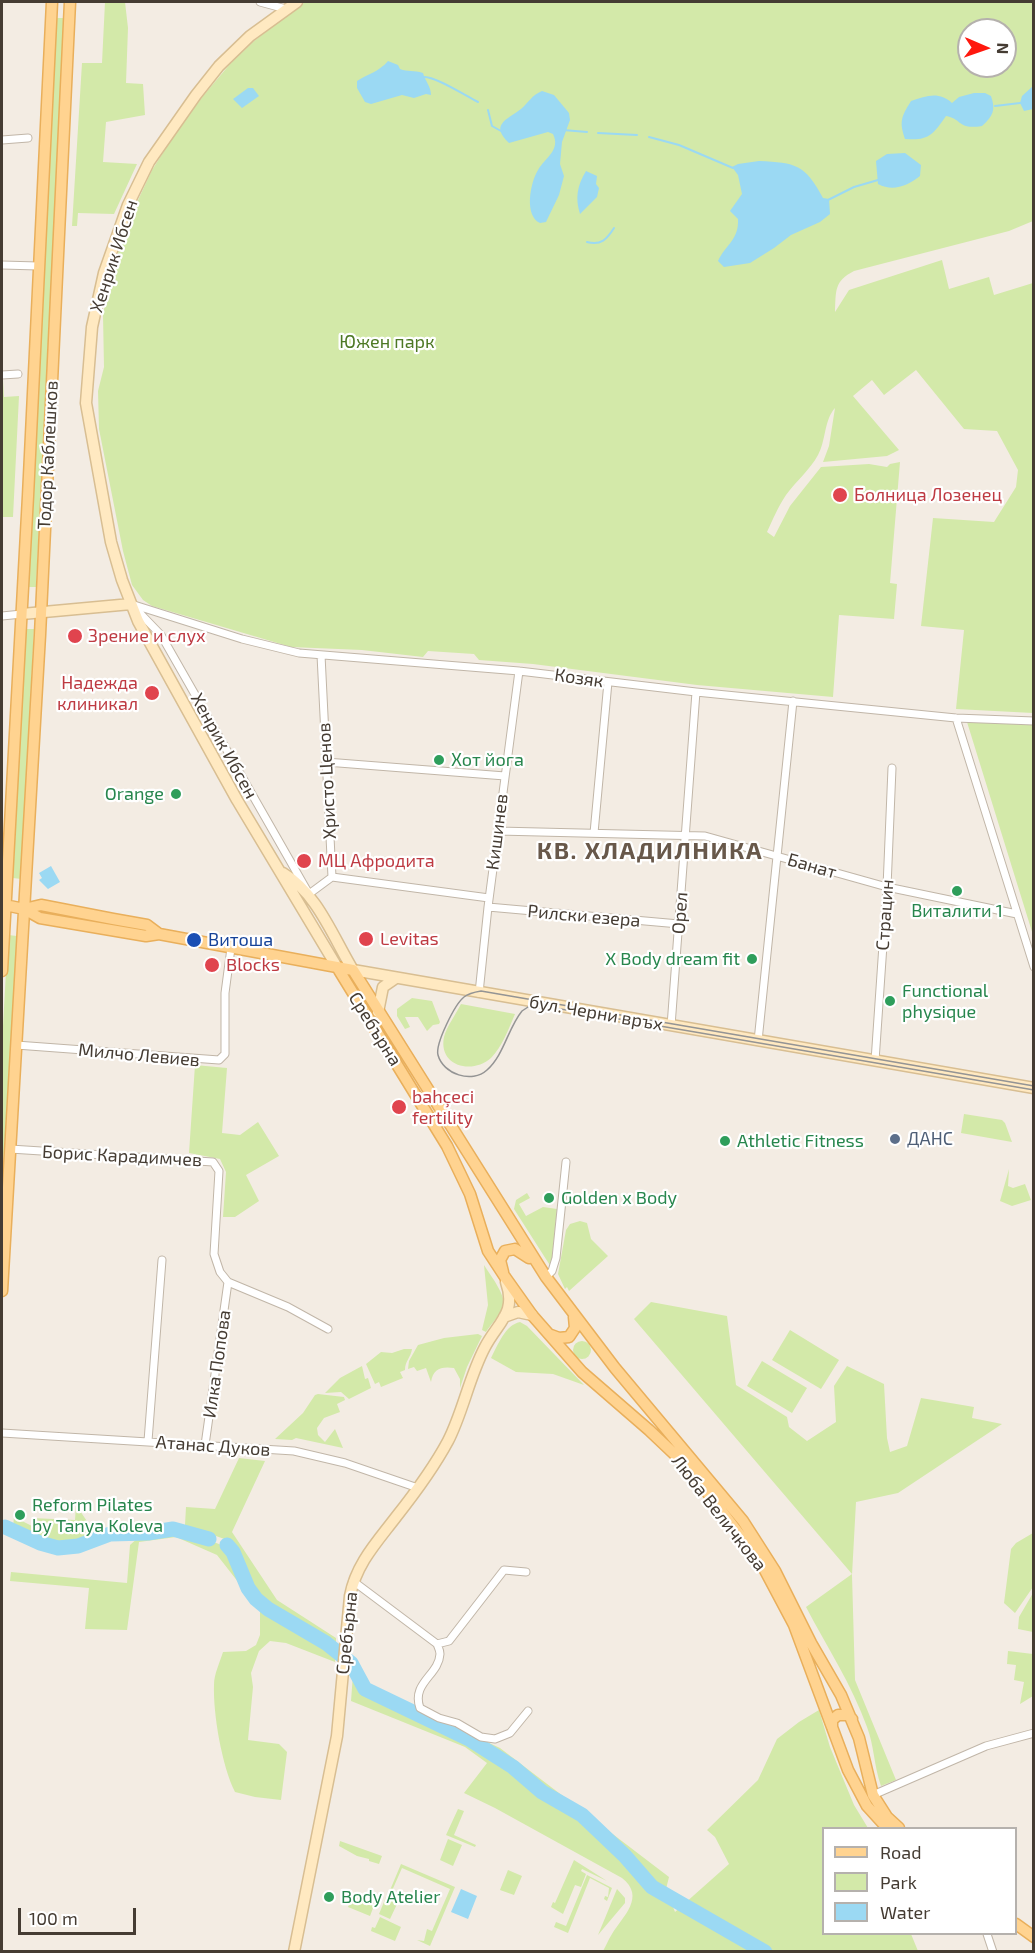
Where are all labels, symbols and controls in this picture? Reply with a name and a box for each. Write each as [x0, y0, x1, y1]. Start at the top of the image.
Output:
north arrow [957, 18, 1017, 78]
text: N [994, 42, 1013, 55]
street label: Хенрик Ибсен [86, 197, 142, 315]
park label: Южен парк [339, 331, 435, 353]
street label: Тодор Каблешков [33, 380, 63, 530]
place label: Болница Лозенец [854, 484, 1002, 506]
marker: Болница Лозенец [831, 486, 849, 504]
place label: Зрение и слух [88, 625, 206, 647]
marker: Зрение и слух [66, 627, 84, 645]
street label: Козяк [553, 664, 605, 692]
place label: Надежда клиникал [57, 672, 138, 714]
marker: Надежда клиникал [143, 684, 161, 702]
street label: Хенрик Ибсен [186, 689, 262, 803]
street label: Христо Ценов [313, 722, 341, 840]
place label: Хот йога [451, 749, 524, 771]
marker: Хот йога [432, 753, 446, 767]
place label: Orange [105, 783, 164, 805]
marker: Orange [169, 787, 183, 801]
street label: Кишинев [482, 793, 512, 871]
district label: КВ. ХЛАДИЛНИКА [537, 837, 763, 865]
street label: Банат [785, 849, 839, 883]
place label: МЦ Афродита [318, 850, 435, 872]
marker: МЦ Афродита [295, 852, 313, 870]
street label: Страцин [872, 879, 898, 951]
marker: Виталити 1 [950, 884, 964, 898]
street label: Орел [668, 891, 692, 935]
street label: Рилски езера [527, 900, 641, 932]
place label: Виталити 1 [911, 900, 1003, 922]
place label: Levitas [380, 928, 439, 950]
place label: Витоша [208, 929, 273, 951]
marker: Levitas [357, 930, 375, 948]
marker: Витоша [185, 931, 203, 949]
place label: X Body dream fit [605, 948, 740, 970]
marker: X Body dream fit [745, 952, 759, 966]
place label: Blocks [226, 954, 280, 976]
marker: Blocks [203, 956, 221, 974]
place label: Functional physique [902, 980, 988, 1022]
street label: Сребърна [344, 988, 406, 1070]
street label: бул. Черни връх [527, 991, 665, 1035]
marker: Functional physique [883, 994, 897, 1008]
street label: Милчо Левиев [77, 1039, 201, 1071]
place label: bahçeci fertility [412, 1086, 474, 1128]
marker: bahçeci fertility [390, 1098, 408, 1116]
place label: ДАНС [907, 1128, 953, 1150]
place label: Athletic Fitness [737, 1130, 864, 1152]
marker: ДАНС [888, 1132, 902, 1146]
marker: Athletic Fitness [718, 1134, 732, 1148]
street label: Борис Карадимчев [42, 1141, 202, 1171]
place label: Golden x Body [561, 1187, 677, 1209]
marker: Golden x Body [542, 1191, 556, 1205]
street label: Илка Попова [199, 1309, 235, 1419]
street label: Атанас Дуков [155, 1431, 271, 1461]
street label: Люба Величкова [667, 1451, 771, 1575]
place label: Reform Pilates by Tanya Koleva [32, 1494, 163, 1537]
marker: Reform Pilates by Tanya Koleva [13, 1508, 27, 1522]
street label: Сребърна [332, 1591, 362, 1675]
legend [822, 1827, 1017, 1935]
text: Road [880, 1841, 921, 1863]
text: Park [880, 1871, 917, 1893]
place label: Body Atelier [341, 1886, 440, 1908]
marker: Body Atelier [322, 1890, 336, 1904]
scale bar [21, 1896, 140, 1934]
text: Water [880, 1901, 930, 1923]
text: 100 m [29, 1907, 78, 1929]

